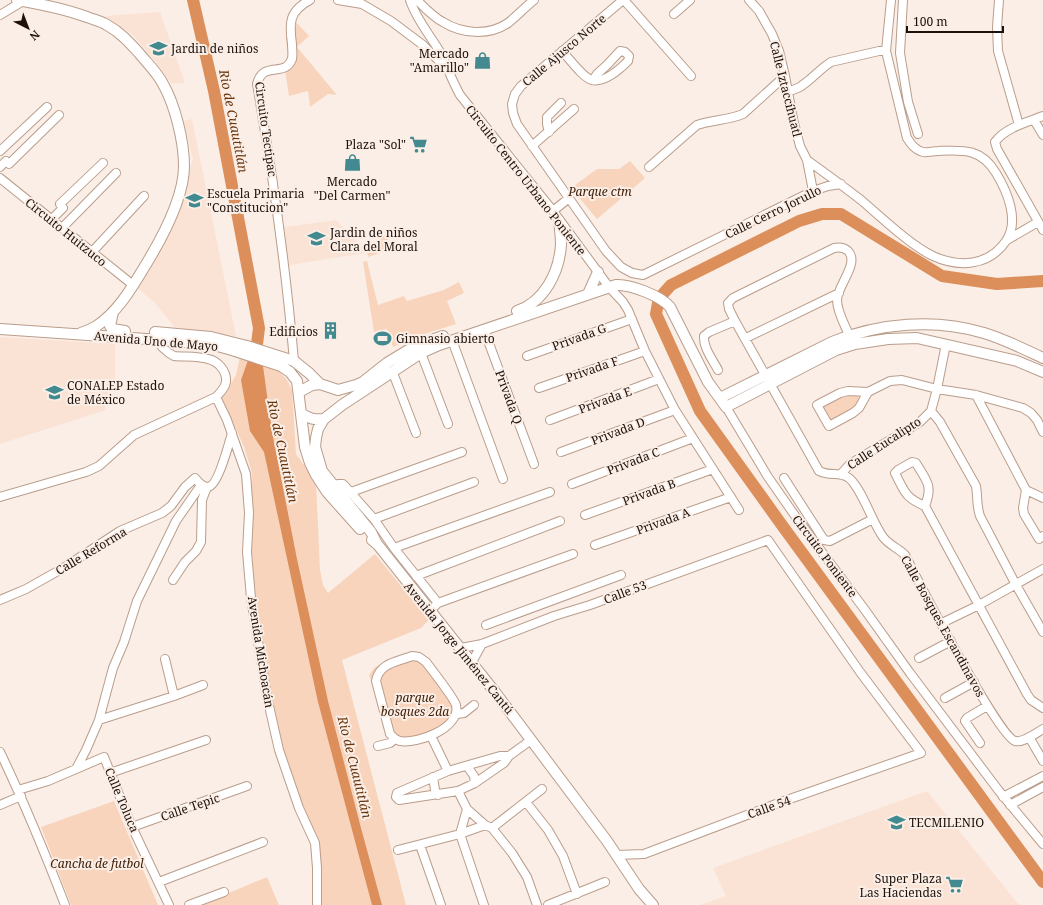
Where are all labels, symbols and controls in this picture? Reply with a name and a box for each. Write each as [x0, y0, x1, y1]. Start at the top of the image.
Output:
north arrow [8, 8, 48, 48]
scale bar [907, 8, 1003, 34]
street label: Calle Ajusco Norte [518, 10, 610, 90]
text: 100 m [913, 13, 948, 30]
text: N [27, 27, 43, 44]
school or university icon: Jardin de niños [148, 38, 168, 58]
street label: Calle Iztaccíhuatl [766, 39, 806, 139]
place label: Jardin de niños [170, 40, 258, 57]
place label: Mercado "Amarillo" [410, 45, 469, 76]
shop icon: Mercado "Amarillo" [472, 50, 492, 70]
water label: Rio de Cuautitlán [215, 67, 253, 174]
street label: Circuito Tectipac [251, 80, 281, 178]
street label: Circuito Centro Urbano Poniente [462, 101, 590, 259]
supermarket icon: Plaza "Sol" [409, 134, 429, 154]
place label: Plaza "Sol" [345, 136, 406, 153]
shop icon: Mercado "Del Carmen" [342, 152, 362, 172]
place label: Mercado "Del Carmen" [314, 173, 390, 204]
street label: Calle Cerro Jorullo [722, 181, 824, 243]
park label: Parque ctm [567, 183, 632, 200]
place label: Escuela Primaria "Constitucion" [207, 185, 305, 216]
school or university icon: Escuela Primaria "Constitucion" [184, 190, 204, 210]
street label: Circuito Huitzuco [22, 194, 110, 270]
place label: Jardin de niños Clara del Moral [329, 224, 418, 255]
school or university icon: Jardin de niños Clara del Moral [307, 229, 327, 249]
street label: Privada G [550, 319, 609, 355]
building icon: Edificios [321, 321, 341, 341]
place label: Edificios [269, 323, 318, 340]
street label: Avenida Uno de Mayo [93, 327, 219, 355]
sports icon: Gimnasio abierto [373, 328, 393, 348]
place label: Gimnasio abierto [396, 330, 495, 347]
street label: Privada F [563, 352, 621, 386]
street label: Privada Q [491, 368, 527, 427]
place label: CONALEP Estado de México [67, 377, 164, 408]
school or university icon: CONALEP Estado de México [44, 382, 64, 402]
street label: Privada E [576, 383, 634, 417]
water label: Rio de Cuautitlán [263, 397, 303, 504]
street label: Privada D [589, 413, 648, 449]
street label: Calle Eucalipto [844, 413, 924, 473]
street label: Privada C [604, 443, 662, 479]
street label: Privada B [620, 474, 678, 509]
street label: Privada A [634, 503, 693, 539]
street label: Circuito Poniente [788, 511, 862, 601]
street label: Calle Reforma [52, 523, 130, 579]
street label: Calle Bosques Escandinavos [897, 552, 989, 700]
street label: Calle 53 [601, 576, 649, 608]
street label: Avenida Jorge Jiménez Cantú [400, 578, 518, 718]
street label: Avenida Michoacán [244, 595, 278, 709]
park label: parque bosques 2da [381, 689, 449, 720]
water label: Rio de Cuautitlán [333, 713, 376, 820]
street label: Calle Toluca [101, 765, 143, 835]
street label: Calle Tepic [158, 789, 222, 825]
street label: Calle 54 [745, 791, 793, 823]
school or university icon: TECMILENIO [886, 812, 906, 832]
place label: TECMILENIO [909, 814, 984, 831]
park label: Cancha de futbol [50, 855, 144, 872]
place label: Super Plaza Las Haciendas [860, 870, 942, 901]
supermarket icon: Super Plaza Las Haciendas [945, 875, 965, 895]

